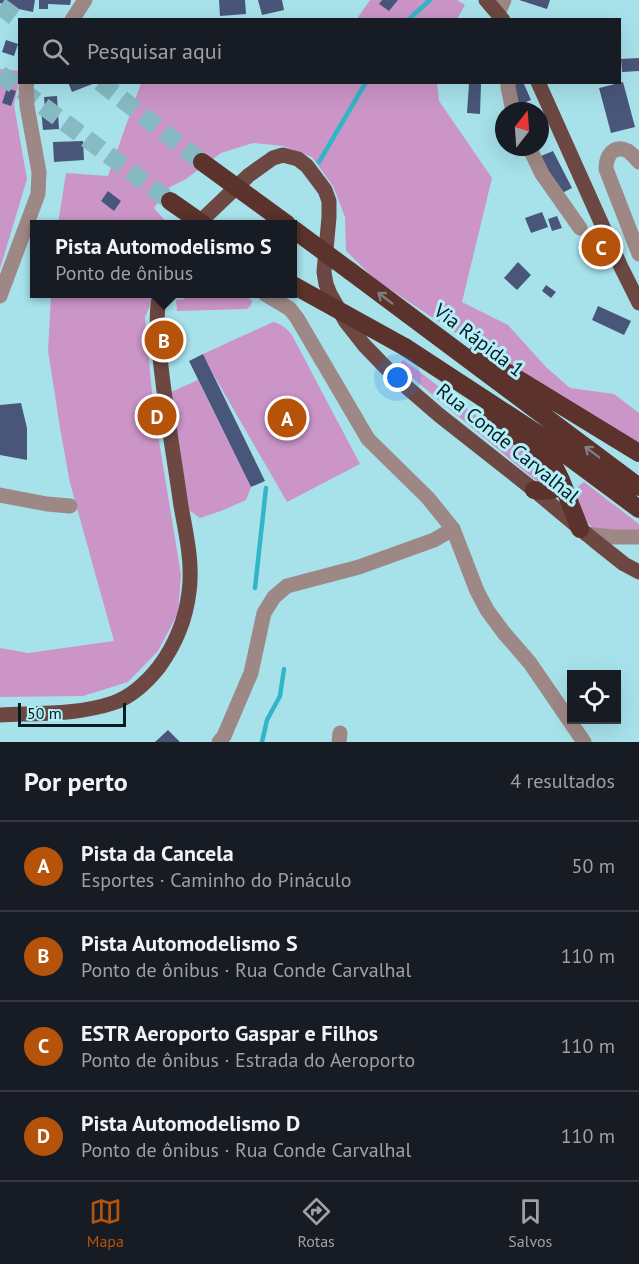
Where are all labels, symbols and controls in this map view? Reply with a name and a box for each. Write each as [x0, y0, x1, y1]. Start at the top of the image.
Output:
search box [18, 18, 621, 84]
icon: search [39, 35, 72, 68]
text: Pesquisar aqui [87, 37, 223, 65]
north arrow [495, 102, 549, 156]
popup [30, 220, 297, 298]
pin: C [582, 224, 620, 270]
text: Pista Automodelismo S [55, 232, 272, 260]
text: Ponto de ônibus [55, 260, 193, 286]
one-way arrow [378, 292, 394, 304]
street label: Via Rápida 1 [428, 297, 529, 382]
pin: B [144, 318, 184, 362]
your location [383, 363, 412, 392]
street label: Rua Conde Carvalhal [431, 377, 585, 509]
pin: D [138, 394, 176, 438]
pin: A [268, 396, 306, 440]
one-way arrow [584, 446, 600, 459]
map controls [567, 670, 621, 724]
button: locate [567, 670, 621, 724]
scale bar [18, 700, 126, 728]
text: 50 m [27, 703, 62, 723]
text: Por perto [24, 765, 128, 798]
text: 4 resultados [510, 768, 615, 794]
text: Pista da Cancela [81, 839, 234, 867]
text: A [37, 853, 50, 879]
text: 50 m [572, 853, 615, 879]
text: Esportes · Caminho do Pináculo [81, 867, 351, 893]
text: Pista Automodelismo S [81, 929, 298, 957]
text: B [38, 943, 49, 969]
text: 110 m [561, 943, 615, 969]
text: Ponto de ônibus · Rua Conde Carvalhal [81, 957, 411, 983]
text: ESTR Aeroporto Gaspar e Filhos [81, 1019, 378, 1047]
text: C [38, 1033, 49, 1059]
text: 110 m [561, 1033, 615, 1059]
text: Ponto de ônibus · Estrada do Aeroporto [81, 1047, 415, 1073]
text: Pista Automodelismo D [81, 1109, 300, 1137]
text: D [37, 1123, 50, 1149]
text: 110 m [561, 1123, 615, 1149]
text: Ponto de ônibus · Rua Conde Carvalhal [81, 1137, 411, 1163]
tab: Mapa [87, 1195, 124, 1251]
tab: Rotas [297, 1195, 335, 1251]
tab: Salvos [508, 1195, 552, 1251]

